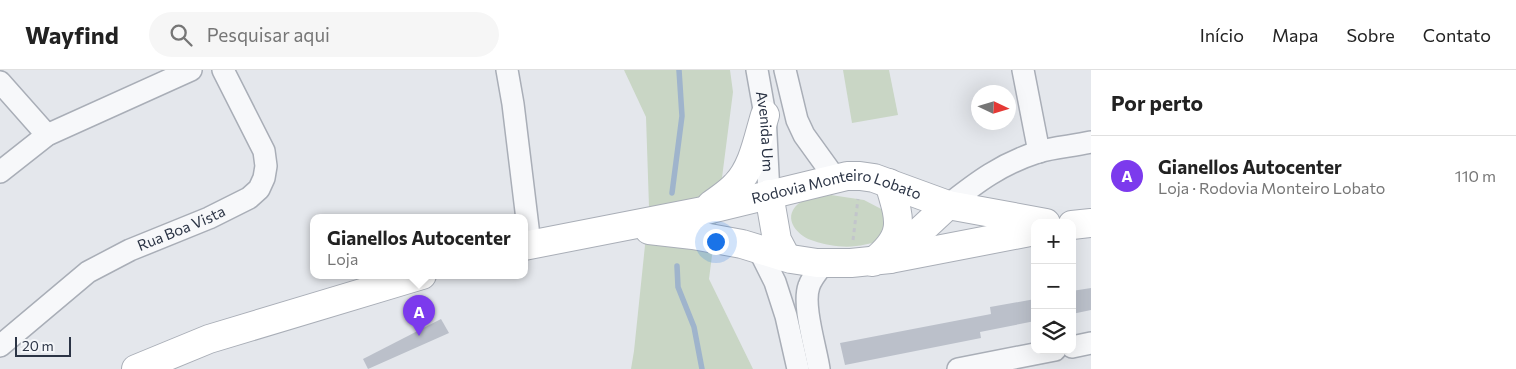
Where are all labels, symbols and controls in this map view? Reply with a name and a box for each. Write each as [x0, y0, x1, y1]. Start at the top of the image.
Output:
search box [149, 12, 499, 57]
text: Wayfind [25, 20, 119, 49]
icon: search [167, 21, 195, 49]
text: Pesquisar aqui [207, 23, 330, 46]
text: Início [1200, 24, 1244, 46]
text: Mapa [1272, 24, 1318, 46]
text: Sobre [1346, 24, 1395, 46]
text: Contato [1423, 24, 1491, 46]
north arrow [971, 85, 1016, 130]
street label: Avenida Um [753, 89, 778, 172]
text: Por perto [1111, 90, 1203, 115]
text: Gianellos Autocenter [1158, 155, 1342, 178]
street label: Rodovia Monteiro Lobato [749, 166, 924, 207]
text: A [1121, 166, 1133, 185]
text: 110 m [1455, 166, 1496, 185]
text: Loja · Rodovia Monteiro Lobato [1158, 178, 1385, 197]
street label: Rua Boa Vista [134, 201, 228, 254]
popup [310, 214, 528, 279]
map controls [1031, 219, 1076, 354]
button: + [1031, 219, 1076, 264]
text: Gianellos Autocenter [327, 226, 511, 249]
your location [703, 229, 729, 255]
text: Loja [327, 249, 358, 268]
button: − [1031, 264, 1076, 309]
pin: A [403, 295, 435, 336]
button: layers [1031, 309, 1076, 354]
scale bar [15, 334, 71, 357]
text: 20 m [22, 337, 54, 354]

